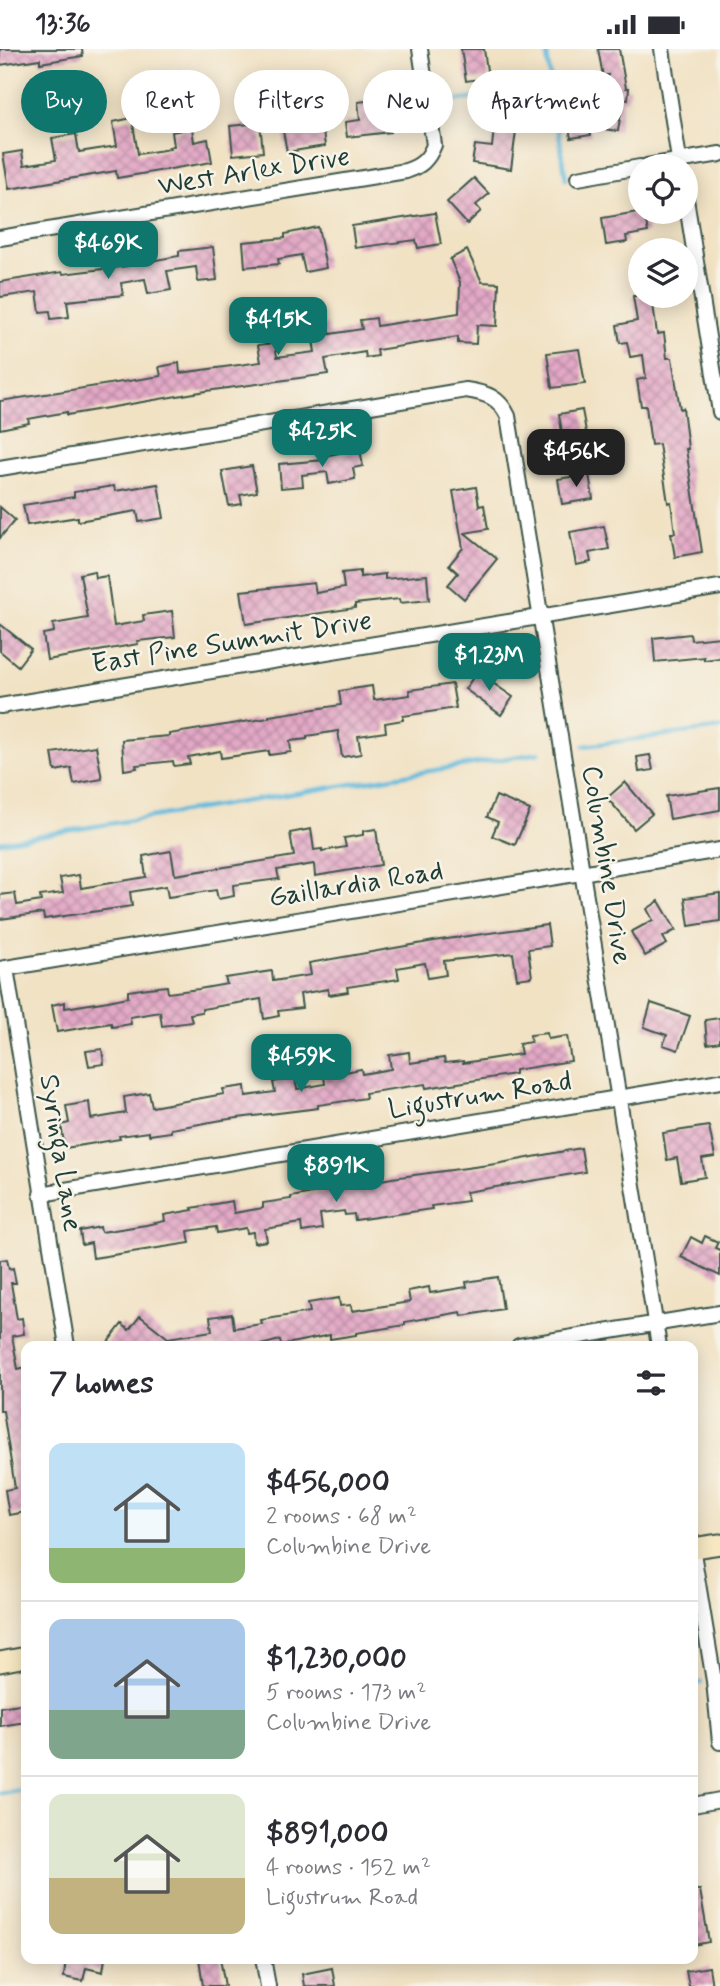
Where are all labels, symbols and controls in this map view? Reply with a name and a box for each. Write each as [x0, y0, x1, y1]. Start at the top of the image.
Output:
text: 13:36 [35, 8, 91, 42]
chip: Buy [21, 70, 107, 133]
chip: Rent [121, 70, 220, 133]
chip: Filters [234, 70, 349, 133]
chip: New [363, 70, 453, 133]
chip: Apartment [467, 70, 624, 133]
street label: West Arlex Drive [155, 139, 353, 205]
map controls [628, 154, 698, 308]
button: locate [628, 154, 698, 224]
pin: $469K [59, 222, 157, 281]
text: $469K [74, 229, 142, 259]
button: layers [628, 238, 698, 308]
pin: $415K [229, 297, 327, 357]
text: $415K [245, 305, 311, 335]
pin: $425K [273, 409, 371, 469]
text: $425K [288, 417, 356, 447]
pin: $456K [527, 429, 625, 489]
text: $456K [543, 437, 609, 467]
street label: East Pine Summit Drive [89, 603, 375, 683]
pin: $1.23M [432, 633, 546, 693]
text: $1.23M [454, 641, 524, 671]
street label: Columbine Drive [572, 763, 640, 967]
street label: Gaillardia Road [266, 853, 446, 917]
pin: $459K [252, 1035, 350, 1094]
text: $459K [267, 1042, 335, 1072]
street label: Ligustrum Road [386, 1063, 575, 1132]
street label: Syringa Lane [26, 1072, 91, 1235]
pin: $891K [287, 1145, 385, 1204]
text: $891K [303, 1152, 369, 1182]
text: 7 homes [49, 1364, 154, 1403]
icon: filters [632, 1364, 670, 1402]
text: $456,000 [266, 1463, 390, 1502]
icon: home [105, 1471, 189, 1555]
text: 2 rooms · 68 m² [266, 1502, 417, 1532]
text: Columbine Drive [266, 1532, 431, 1562]
text: $1,230,000 [266, 1639, 407, 1678]
icon: home [105, 1647, 189, 1731]
text: 5 rooms · 173 m² [266, 1678, 426, 1708]
text: Columbine Drive [266, 1708, 431, 1738]
text: $891,000 [266, 1814, 389, 1853]
icon: home [105, 1822, 189, 1906]
text: 4 rooms · 152 m² [266, 1853, 431, 1883]
text: Ligustrum Road [266, 1883, 418, 1913]

